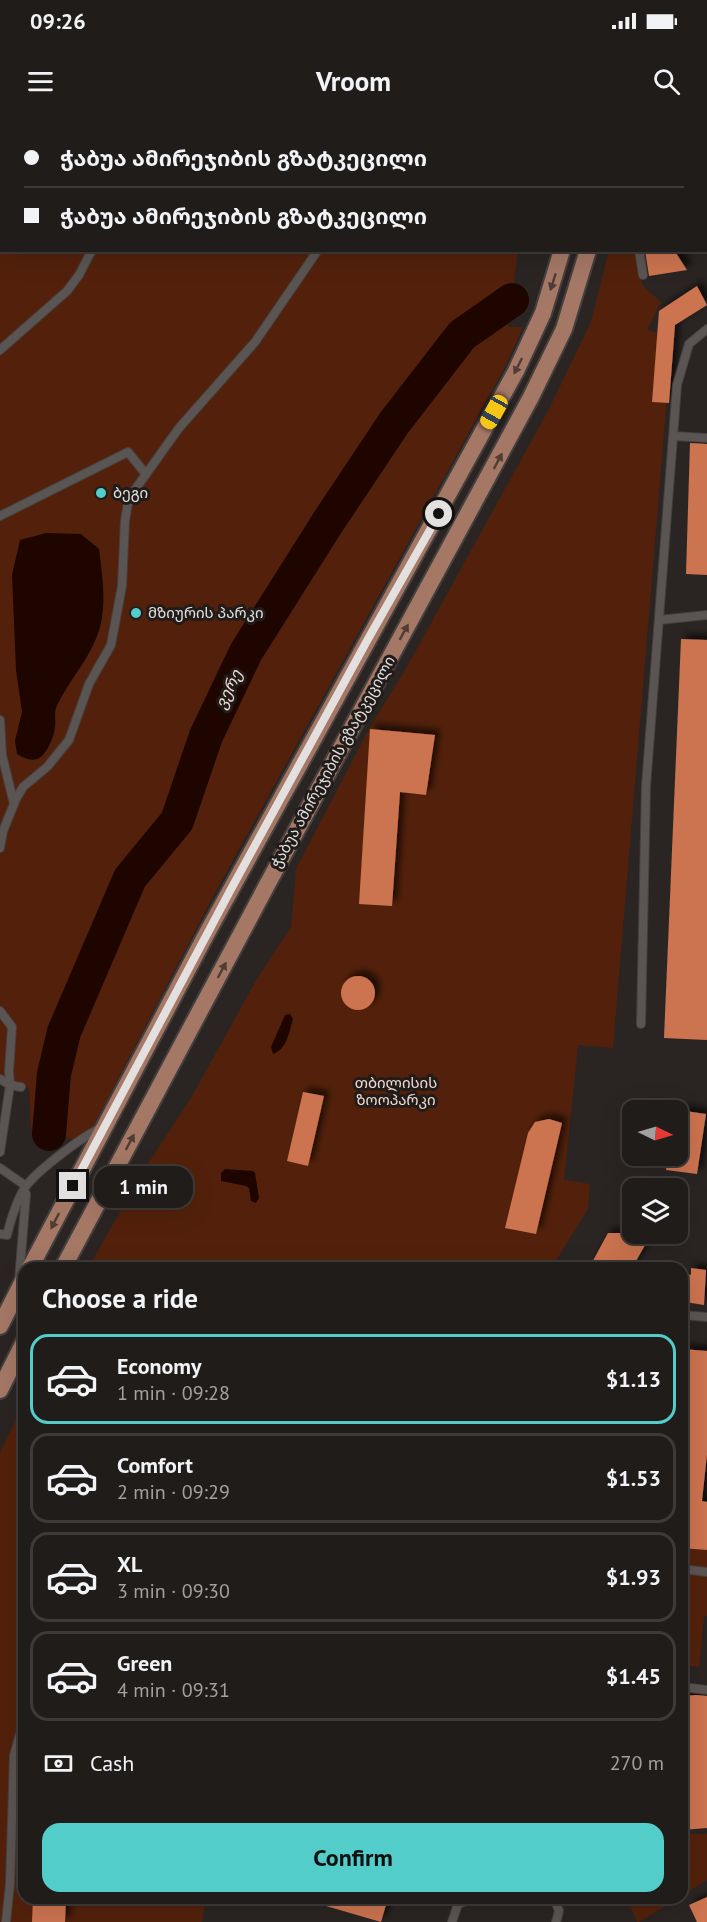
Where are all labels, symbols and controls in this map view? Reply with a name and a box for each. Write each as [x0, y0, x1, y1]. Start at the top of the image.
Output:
text: 09:26 [30, 7, 86, 35]
text: Vroom [316, 64, 391, 98]
icon: menu [24, 65, 57, 98]
icon: search [650, 65, 683, 98]
text: ჭაბუა ამირეჯიბის გზატკეცილი [60, 144, 427, 172]
text: ჭაბუა ამირეჯიბის გზატკეცილი [60, 202, 427, 230]
one-way arrow [548, 273, 557, 291]
one-way arrow [513, 358, 523, 375]
car [477, 392, 511, 432]
one-way arrow [493, 452, 502, 469]
place label: ბეგი [113, 483, 148, 502]
marker: ბეგი [94, 486, 108, 500]
route start [425, 500, 452, 527]
place label: მზიურის პარკი [148, 603, 264, 622]
marker: მზიურის პარკი [129, 606, 143, 620]
one-way arrow [399, 624, 410, 640]
street label: ჭაბუა ამირეჯიბის გზატკეცილი [266, 652, 399, 871]
water label: ვერე [210, 666, 246, 712]
one-way arrow [217, 961, 227, 978]
park label: თბილისის ზოოპარკი [355, 1073, 437, 1109]
north arrow [622, 1100, 688, 1166]
map controls [622, 1100, 688, 1244]
one-way arrow [125, 1133, 135, 1151]
callout: 1 min [94, 1165, 193, 1207]
route end [59, 1172, 86, 1199]
text: 1 min [119, 1174, 168, 1200]
button: layers [622, 1178, 688, 1244]
one-way arrow [50, 1213, 60, 1230]
text: Choose a ride [42, 1281, 198, 1315]
icon: car [45, 1352, 99, 1406]
text: Economy [117, 1352, 201, 1380]
text: $1.13 [606, 1365, 661, 1393]
text: 1 min · 09:28 [117, 1380, 230, 1406]
icon: car [45, 1451, 99, 1505]
text: Comfort [117, 1451, 193, 1479]
text: $1.53 [606, 1464, 661, 1492]
text: 2 min · 09:29 [117, 1479, 230, 1505]
icon: car [45, 1550, 99, 1604]
text: XL [117, 1550, 142, 1578]
text: $1.93 [606, 1563, 661, 1591]
text: 3 min · 09:30 [117, 1578, 230, 1604]
icon: car [45, 1649, 99, 1703]
text: Green [117, 1649, 172, 1677]
text: $1.45 [606, 1662, 661, 1690]
text: 4 min · 09:31 [117, 1677, 230, 1703]
icon: cash [42, 1747, 75, 1780]
text: Cash [90, 1749, 134, 1777]
text: 270 m [610, 1750, 664, 1776]
button: Confirm [42, 1823, 664, 1892]

